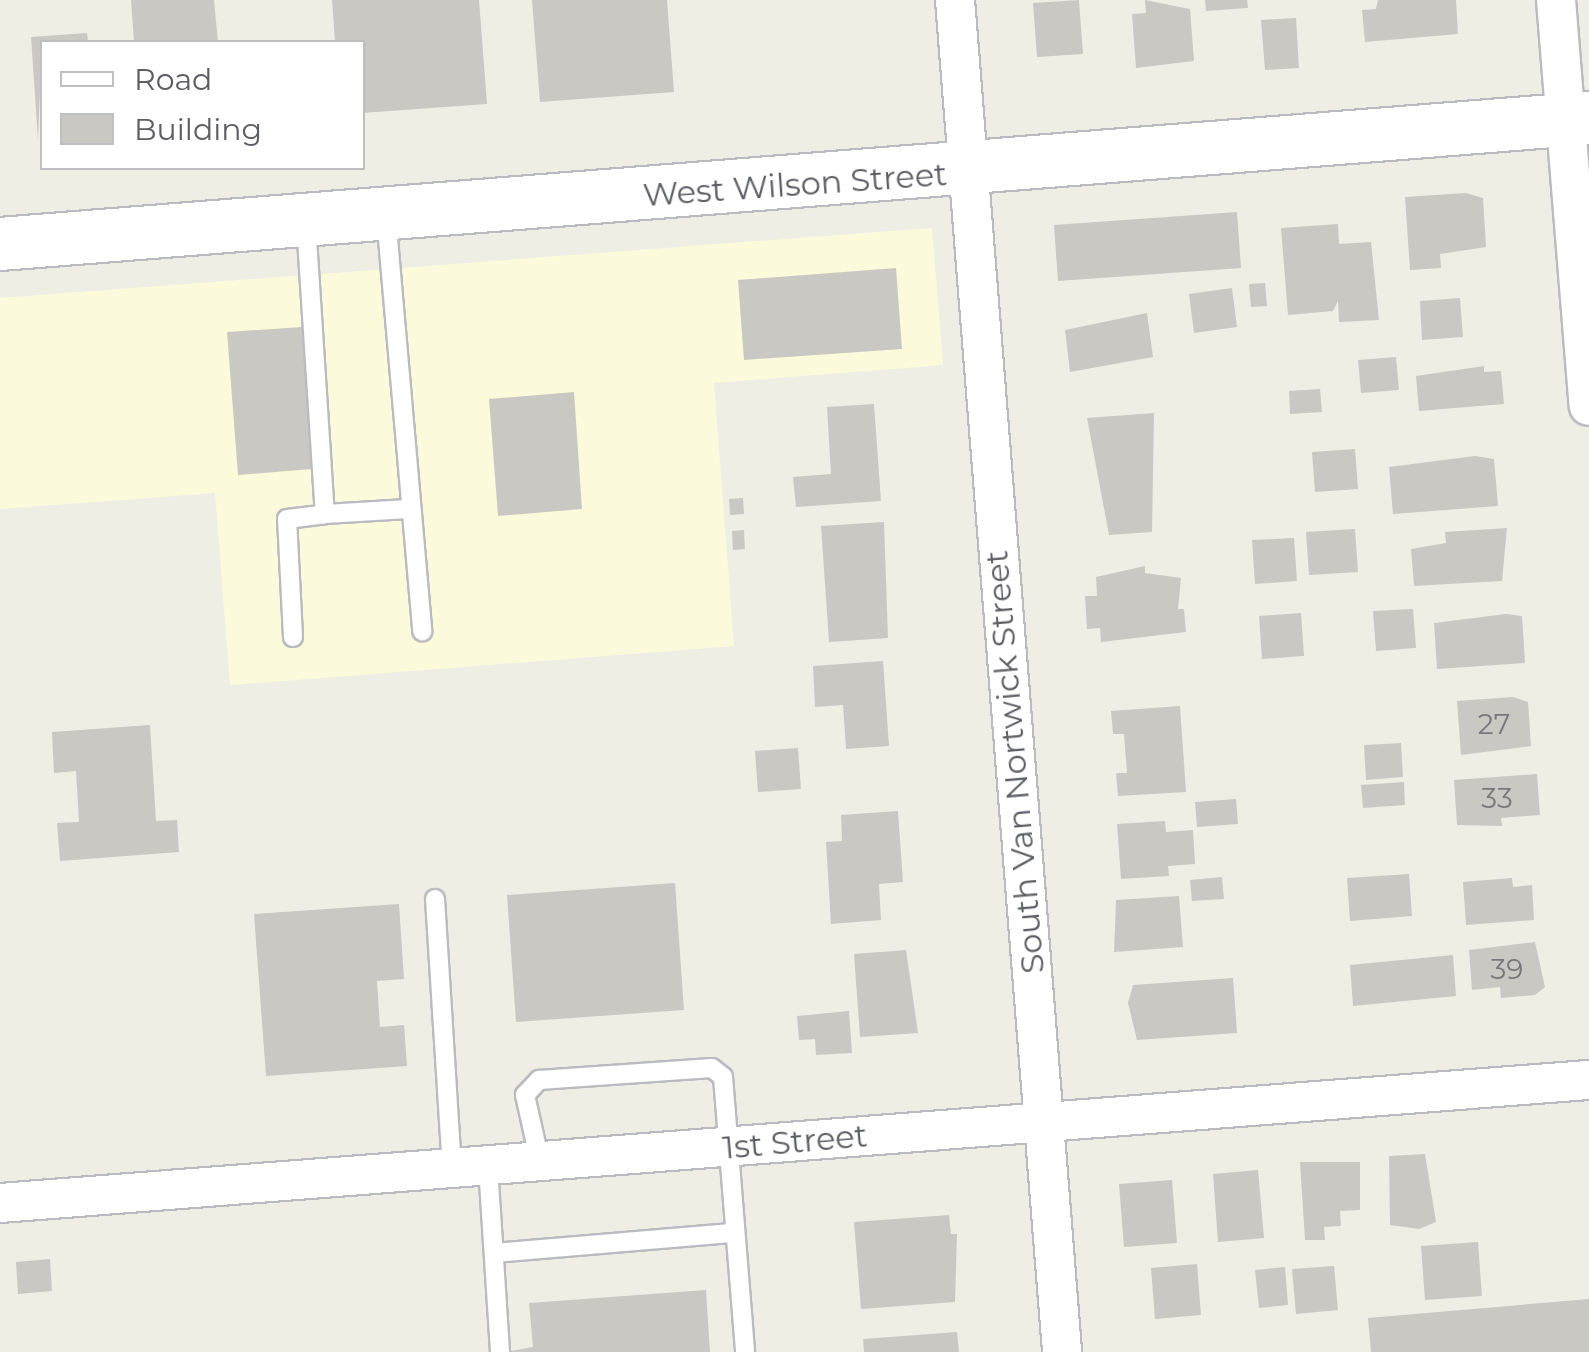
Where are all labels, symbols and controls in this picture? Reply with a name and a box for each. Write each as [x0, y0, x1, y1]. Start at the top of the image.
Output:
legend [40, 40, 365, 170]
text: Road [134, 61, 212, 98]
text: Building [134, 111, 262, 148]
street label: West Wilson Street [642, 155, 948, 215]
street label: South Van Nortwick Street [977, 549, 1053, 975]
house number: 27 [1478, 707, 1510, 741]
house number: 33 [1481, 781, 1513, 815]
house number: 39 [1491, 952, 1523, 986]
street label: 1st Street [721, 1117, 869, 1167]

